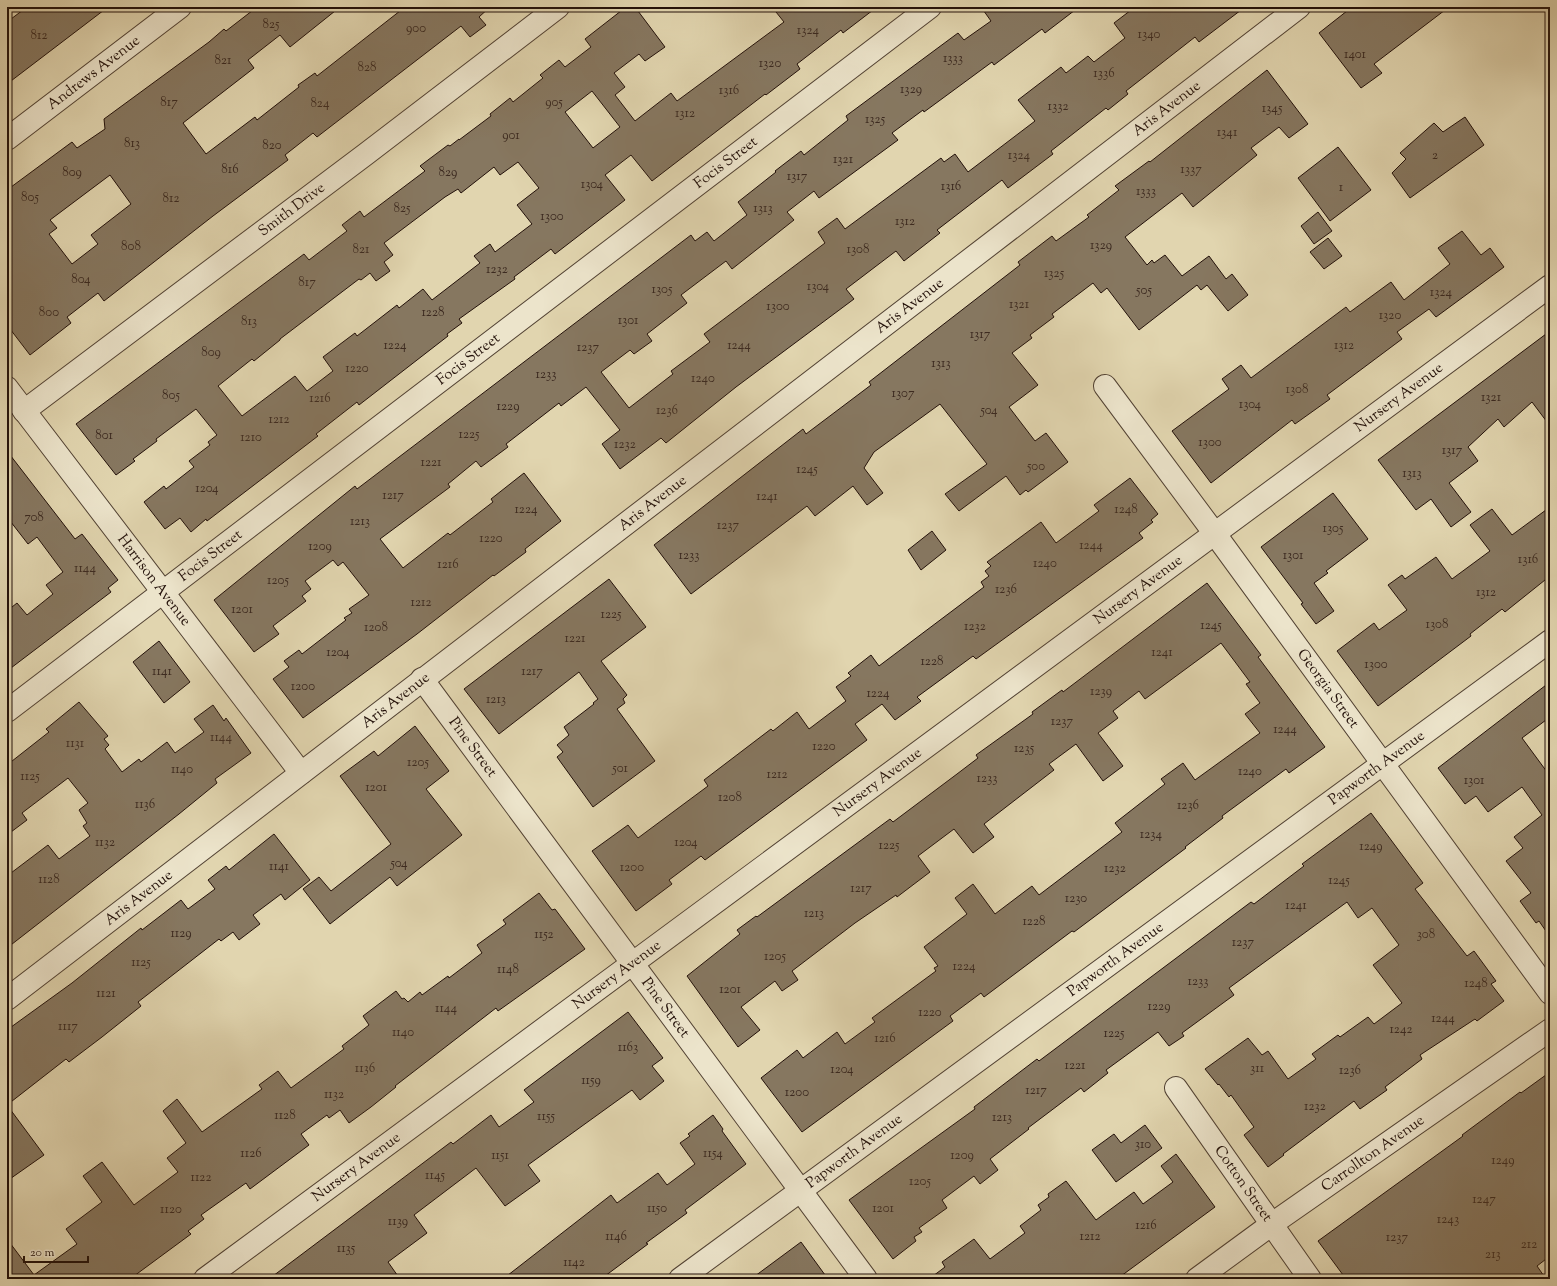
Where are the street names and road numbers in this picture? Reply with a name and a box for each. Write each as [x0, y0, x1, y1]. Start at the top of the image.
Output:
street label: Andrews Avenue [43, 31, 145, 115]
street label: Aris Avenue [1128, 76, 1205, 142]
street label: Focis Street [689, 132, 762, 194]
street label: Smith Drive [254, 178, 330, 242]
street label: Aris Avenue [871, 273, 948, 339]
street label: Focis Street [432, 328, 504, 390]
street label: Nursery Avenue [1350, 358, 1448, 437]
street label: Aris Avenue [614, 470, 691, 536]
street label: Focis Street [174, 525, 247, 587]
street label: Harrison Avenue [112, 530, 196, 631]
street label: Nursery Avenue [1090, 550, 1187, 630]
street label: Georgia Street [1292, 645, 1364, 733]
street label: Aris Avenue [357, 668, 434, 734]
street label: Pine Street [443, 713, 502, 782]
street label: Papworth Avenue [1324, 726, 1429, 811]
street label: Nursery Avenue [829, 743, 926, 822]
street label: Aris Avenue [100, 865, 177, 931]
street label: Papworth Avenue [1063, 917, 1168, 1002]
street label: Nursery Avenue [568, 935, 666, 1015]
street label: Pine Street [636, 973, 695, 1042]
street label: Papworth Avenue [802, 1109, 907, 1194]
street label: Carrollton Avenue [1317, 1110, 1429, 1197]
street label: Nursery Avenue [308, 1128, 405, 1207]
street label: Cotton Street [1209, 1141, 1277, 1226]

